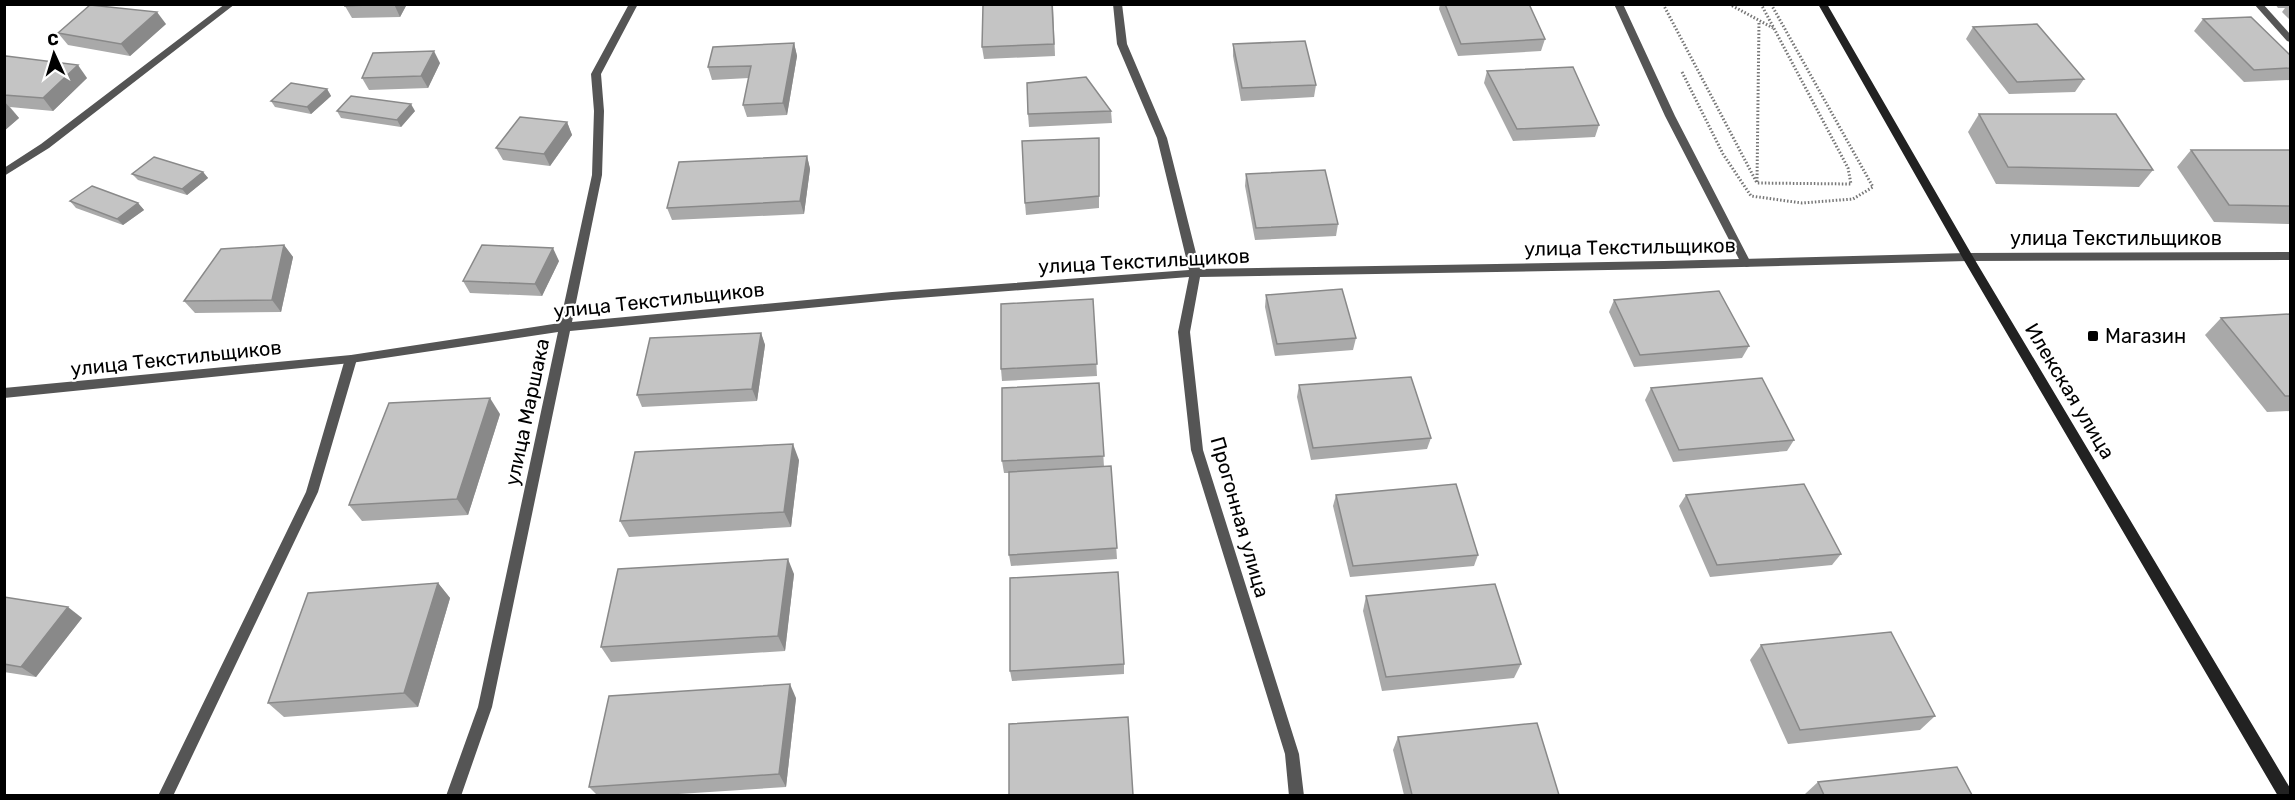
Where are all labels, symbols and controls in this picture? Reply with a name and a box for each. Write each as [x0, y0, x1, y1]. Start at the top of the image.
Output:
north arrow [24, 24, 84, 84]
text: С [47, 30, 59, 49]
street label: улица Текстильщиков [2010, 226, 2222, 250]
street label: улица Текстильщиков [1524, 233, 1736, 261]
street label: улица Текстильщиков [1038, 243, 1250, 279]
street label: улица Текстильщиков [552, 277, 766, 323]
street label: Илекская улица [2020, 319, 2120, 463]
place label: Магазин [2105, 324, 2186, 348]
marker: Магазин [2086, 329, 2100, 343]
street label: улица Текстильщиков [69, 335, 283, 381]
street label: улица Маршака [500, 336, 554, 488]
street label: Прогонная улица [1206, 434, 1274, 600]

